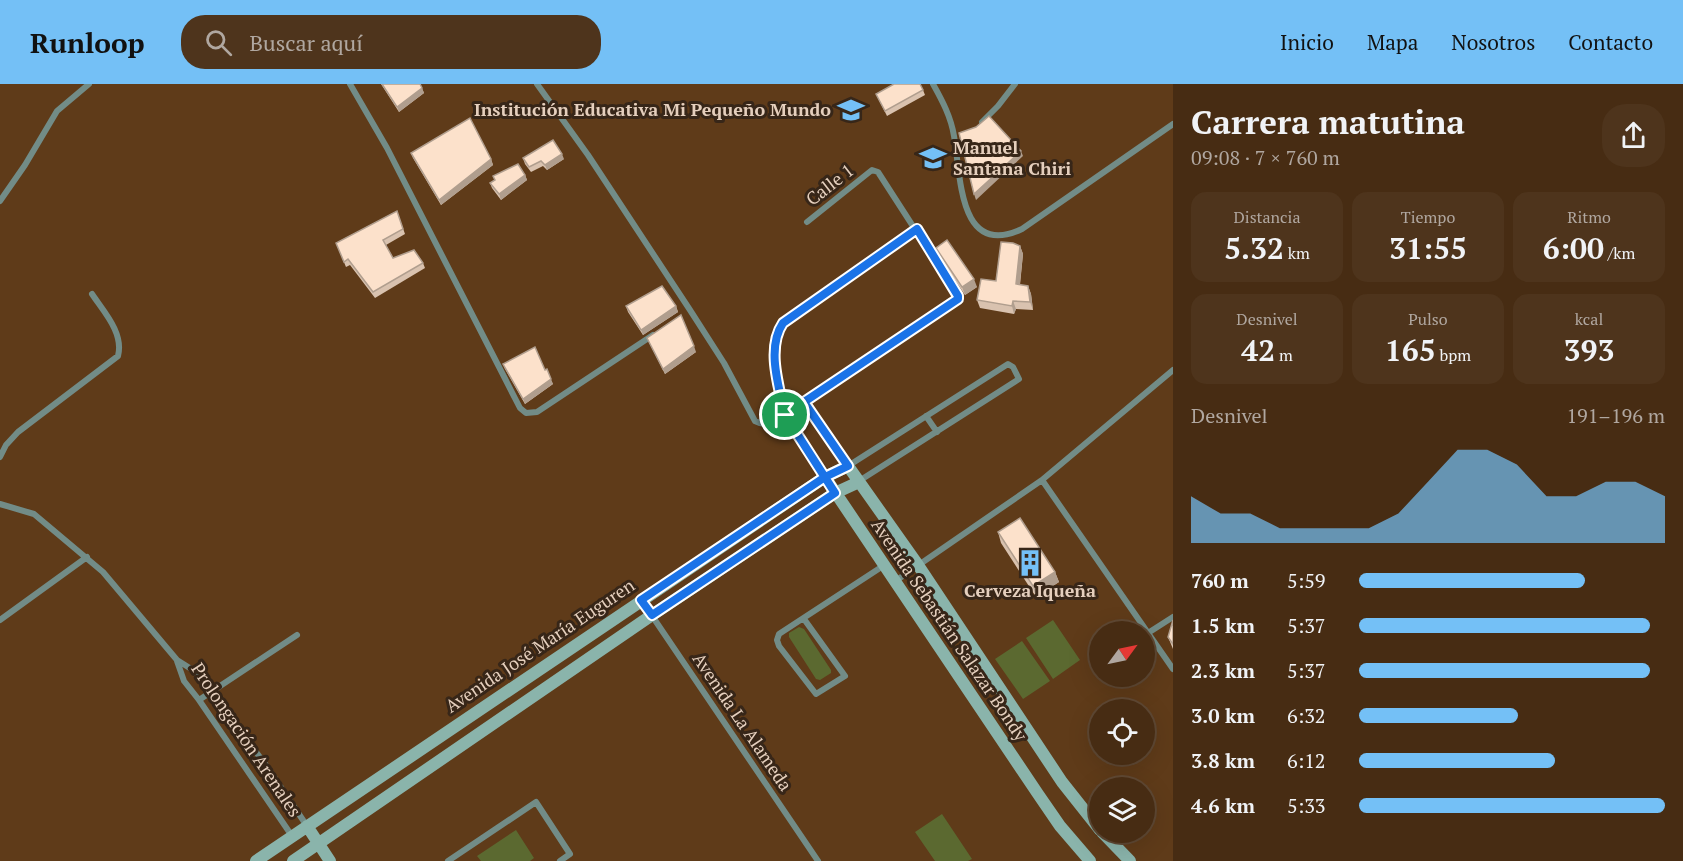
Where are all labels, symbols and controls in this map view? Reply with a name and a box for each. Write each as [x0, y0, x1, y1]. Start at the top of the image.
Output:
search box [181, 15, 601, 69]
text: Runloop [30, 24, 145, 61]
icon: search [202, 26, 235, 59]
text: Buscar aquí [250, 28, 363, 57]
text: Inicio [1280, 28, 1334, 56]
text: Mapa [1367, 28, 1418, 56]
text: Nosotros [1451, 28, 1535, 56]
text: Contacto [1568, 28, 1653, 56]
school or university icon: Institución Educativa Mi Pequeño Mundo [836, 95, 866, 125]
place label: Institución Educativa Mi Pequeño Mundo [474, 97, 831, 121]
text: Carrera matutina [1191, 100, 1465, 143]
button: share [1602, 104, 1665, 167]
place label: Manuel Santana Chiri [953, 135, 1071, 180]
school or university icon: Manuel Santana Chiri [918, 143, 948, 173]
text: 09:08 · 7 × 760 m [1191, 144, 1340, 171]
street label: Calle 1 [801, 158, 858, 210]
text: Distancia [1234, 206, 1300, 228]
text: Tiempo [1401, 206, 1455, 228]
text: Ritmo [1567, 206, 1611, 228]
text: 5.32 [1224, 228, 1284, 268]
text: 31:55 [1389, 228, 1467, 268]
text: 6:00 [1543, 228, 1604, 268]
text: km [1284, 242, 1310, 264]
text: /km [1604, 242, 1635, 264]
text: Desnivel [1236, 308, 1298, 330]
text: Pulso [1408, 308, 1448, 330]
text: kcal [1575, 308, 1603, 330]
text: 42 [1241, 330, 1275, 370]
text: 165 [1385, 330, 1436, 370]
text: 393 [1564, 330, 1614, 370]
text: m [1275, 344, 1293, 366]
text: bpm [1436, 344, 1471, 366]
pin [759, 389, 810, 440]
icon: arrive [768, 398, 801, 431]
text: Desnivel [1191, 402, 1268, 429]
text: 191–196 m [1566, 402, 1665, 429]
street label: Avenida Sebastián Salazar Bondy [866, 514, 1034, 746]
building icon: Cerveza Iqueña [1015, 548, 1045, 578]
text: 760 m [1191, 567, 1249, 594]
text: 5:59 [1287, 567, 1326, 594]
street label: Avenida José María Euguren [440, 573, 639, 718]
place label: Cerveza Iqueña [964, 578, 1096, 602]
text: 1.5 km [1191, 612, 1255, 639]
text: 5:37 [1287, 612, 1326, 639]
north arrow [1089, 621, 1155, 687]
map controls [1089, 621, 1155, 843]
street label: Avenida La Alameda [688, 648, 798, 795]
text: 2.3 km [1191, 657, 1255, 684]
text: 5:37 [1287, 657, 1326, 684]
street label: Prolongación Arenales [186, 658, 307, 821]
button: locate [1089, 699, 1155, 765]
text: 3.0 km [1191, 702, 1255, 729]
text: 6:32 [1287, 702, 1326, 729]
text: 3.8 km [1191, 747, 1255, 774]
text: 6:12 [1287, 747, 1326, 774]
button: layers [1089, 777, 1155, 843]
text: 4.6 km [1191, 792, 1255, 819]
text: 5:33 [1287, 792, 1326, 819]

